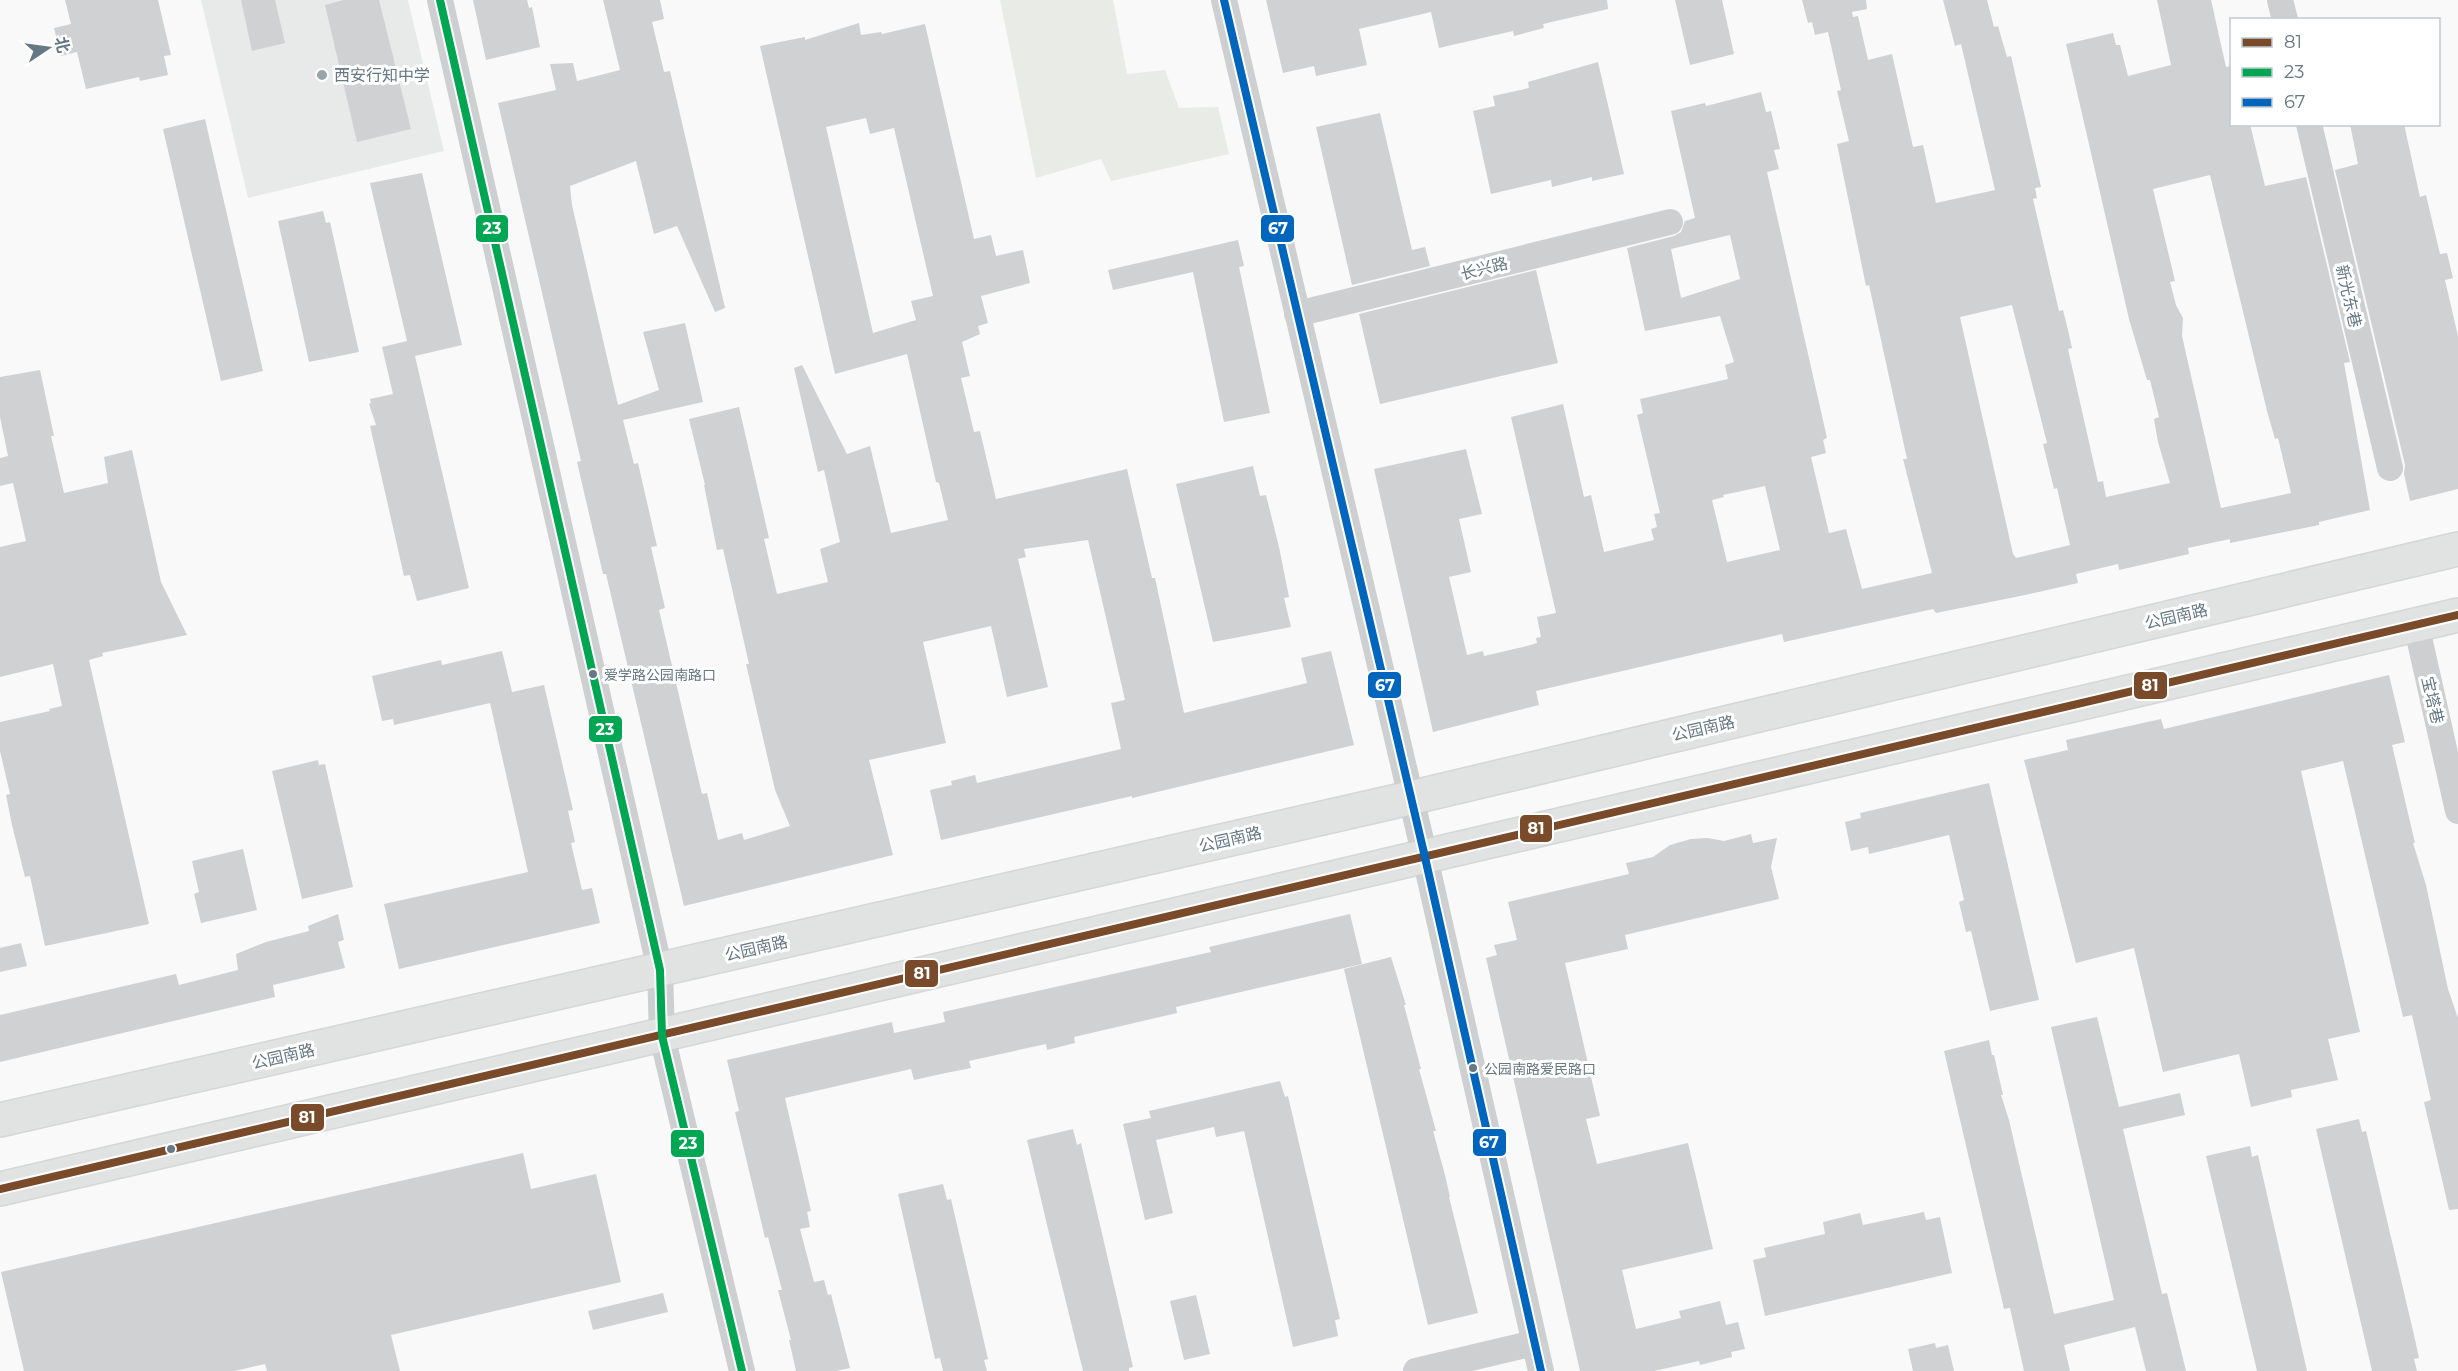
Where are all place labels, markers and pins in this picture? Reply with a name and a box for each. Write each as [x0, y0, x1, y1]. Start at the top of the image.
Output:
place label: 西安行知中学 [334, 66, 430, 85]
marker: 西安行知中学 [315, 68, 329, 82]
place label: 爱学路公园南路口 [604, 666, 716, 684]
marker: 爱学路公园南路口 [587, 668, 599, 680]
place label: 公园南路爱民路口 [1484, 1060, 1596, 1078]
marker: 公园南路爱民路口 [1467, 1062, 1479, 1074]
unlabelled marker [165, 1143, 177, 1155]

